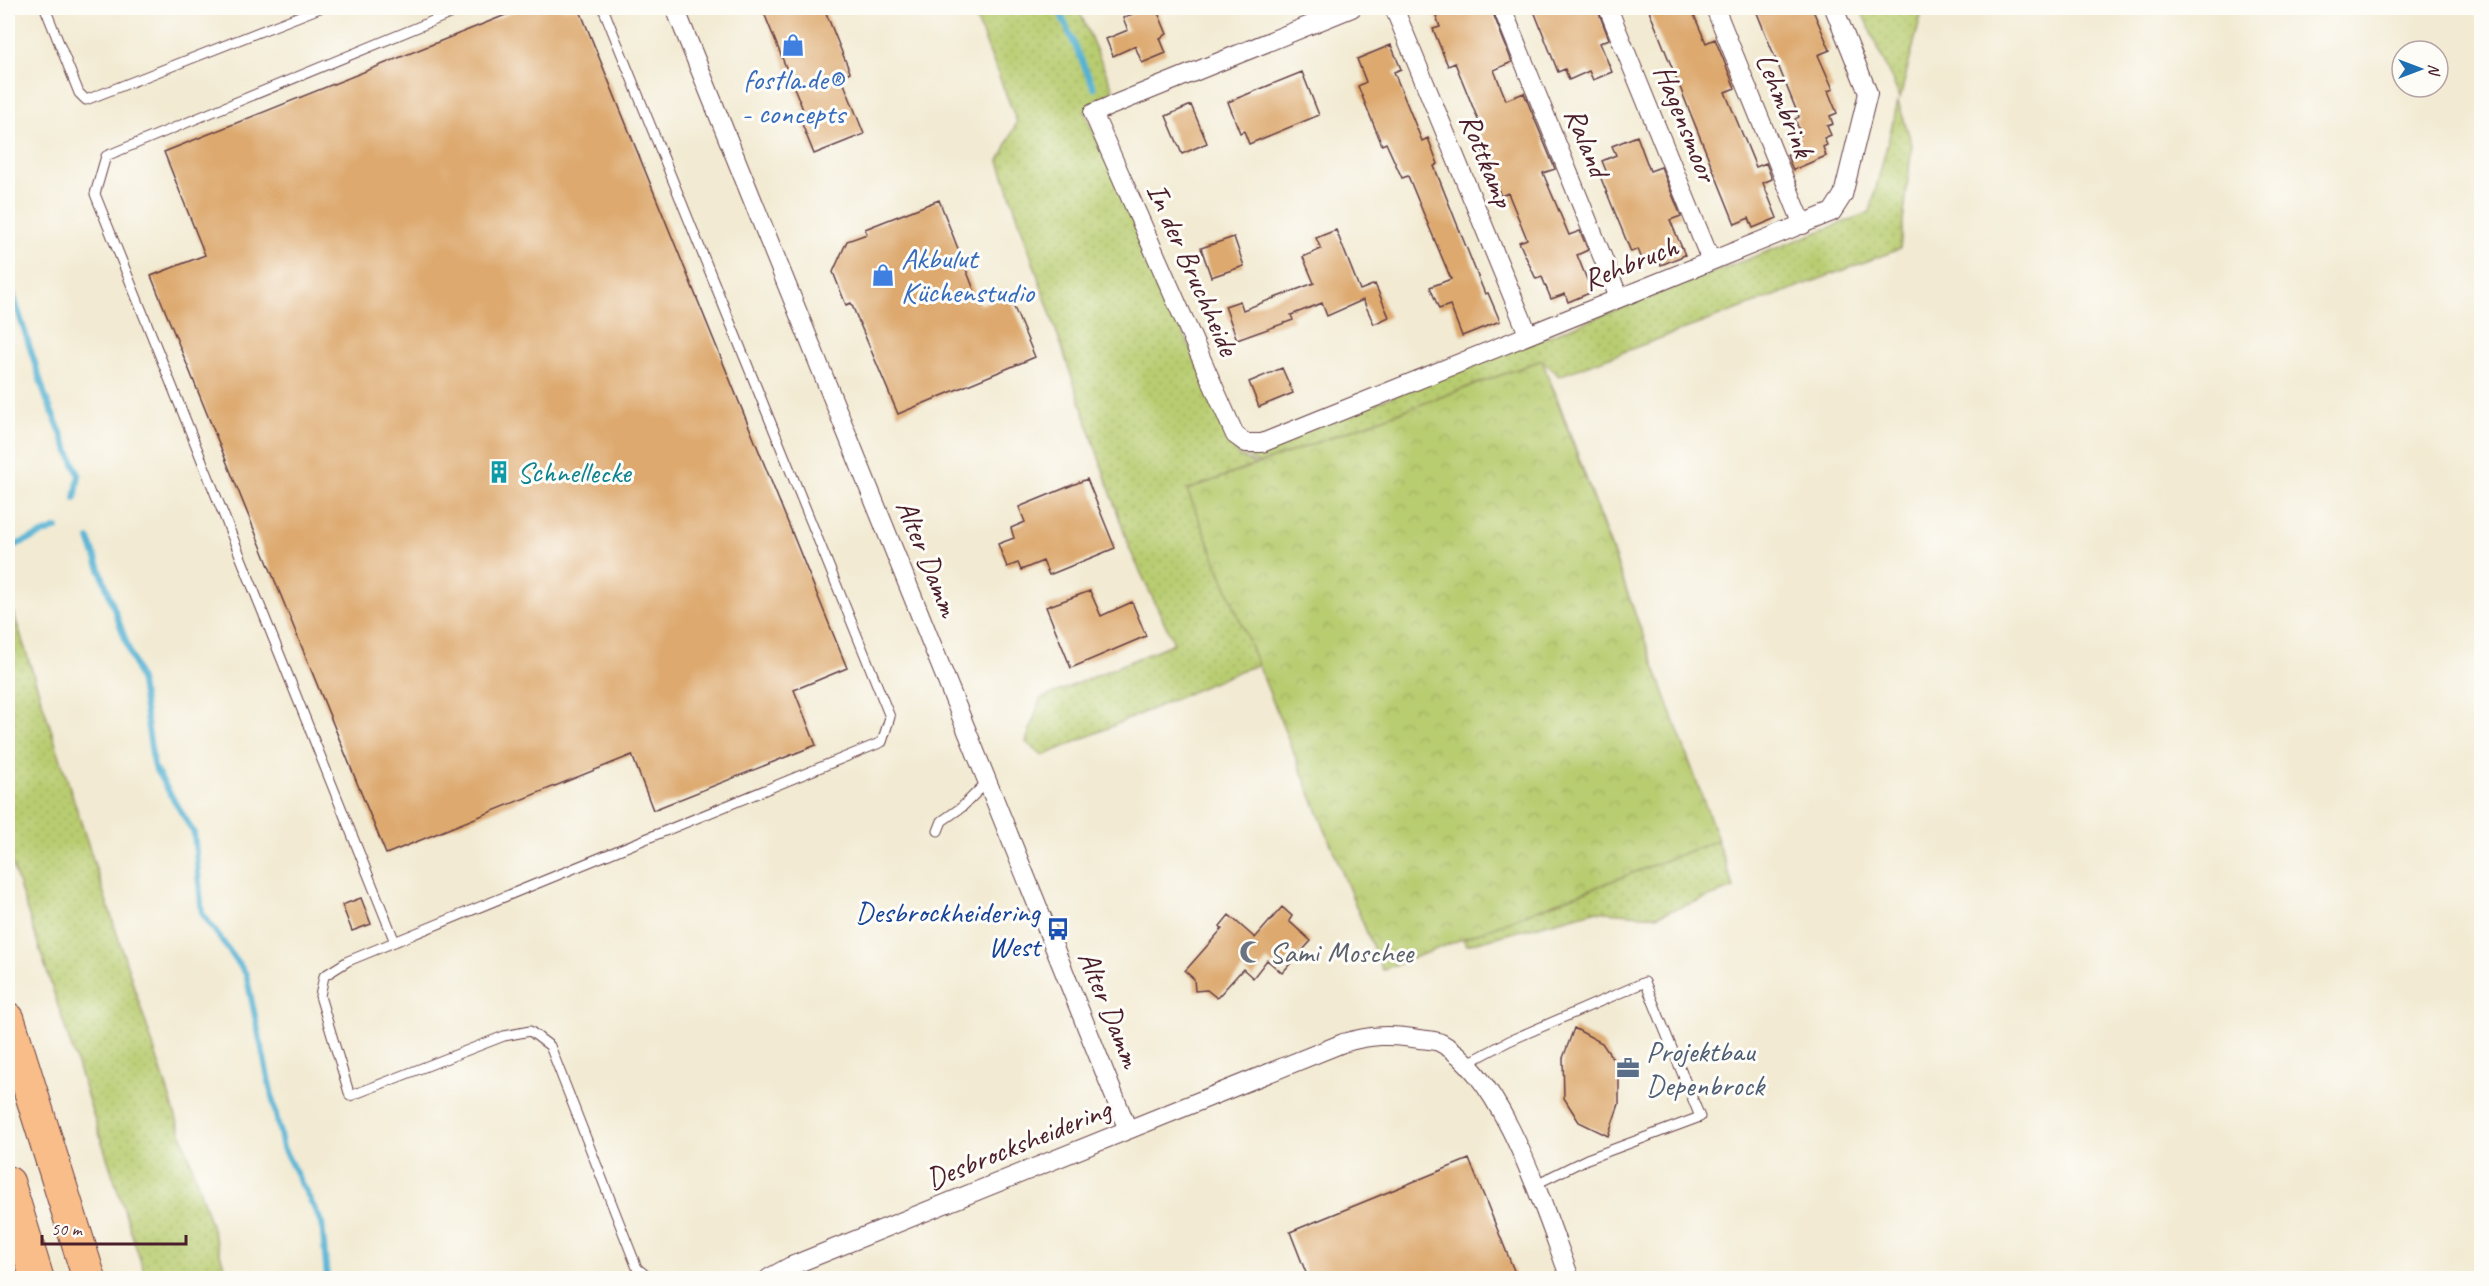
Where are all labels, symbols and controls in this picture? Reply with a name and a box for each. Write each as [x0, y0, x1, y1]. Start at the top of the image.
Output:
shop icon: fostla.de® - concepts [780, 32, 806, 58]
north arrow [2390, 39, 2450, 99]
street label: Lehmbrink [1747, 47, 1824, 164]
street label: Hagensmoor [1645, 59, 1727, 189]
place label: fostla.de® - concepts [741, 60, 848, 132]
text: N [2424, 64, 2444, 77]
street label: Raland [1556, 102, 1620, 186]
street label: Rottkamp [1451, 108, 1523, 214]
street label: In der Bruchheide [1138, 177, 1249, 363]
street label: Rehbruch [1577, 226, 1684, 299]
place label: Akbulut Küchenstudio [901, 239, 1035, 311]
shop icon: Akbulut Küchenstudio [870, 262, 896, 288]
place label: Schnellecke [517, 453, 633, 491]
building icon: Schnellecke [486, 459, 512, 485]
street label: Alter Damm [887, 494, 969, 623]
place label: Desbrockheidering West [855, 893, 1043, 965]
bus stop icon: Desbrockheidering West [1045, 916, 1071, 942]
place label: Sami Moschee [1269, 933, 1415, 971]
mosque icon: Sami Moschee [1238, 939, 1264, 965]
street label: Alter Damm [1069, 945, 1151, 1074]
place label: Projektbau Depenbrock [1646, 1032, 1766, 1104]
office icon: Projektbau Depenbrock [1615, 1055, 1641, 1081]
street label: Desbrocksheidering [920, 1089, 1118, 1198]
scale bar [42, 1208, 186, 1246]
text: 50 m [51, 1218, 84, 1240]

